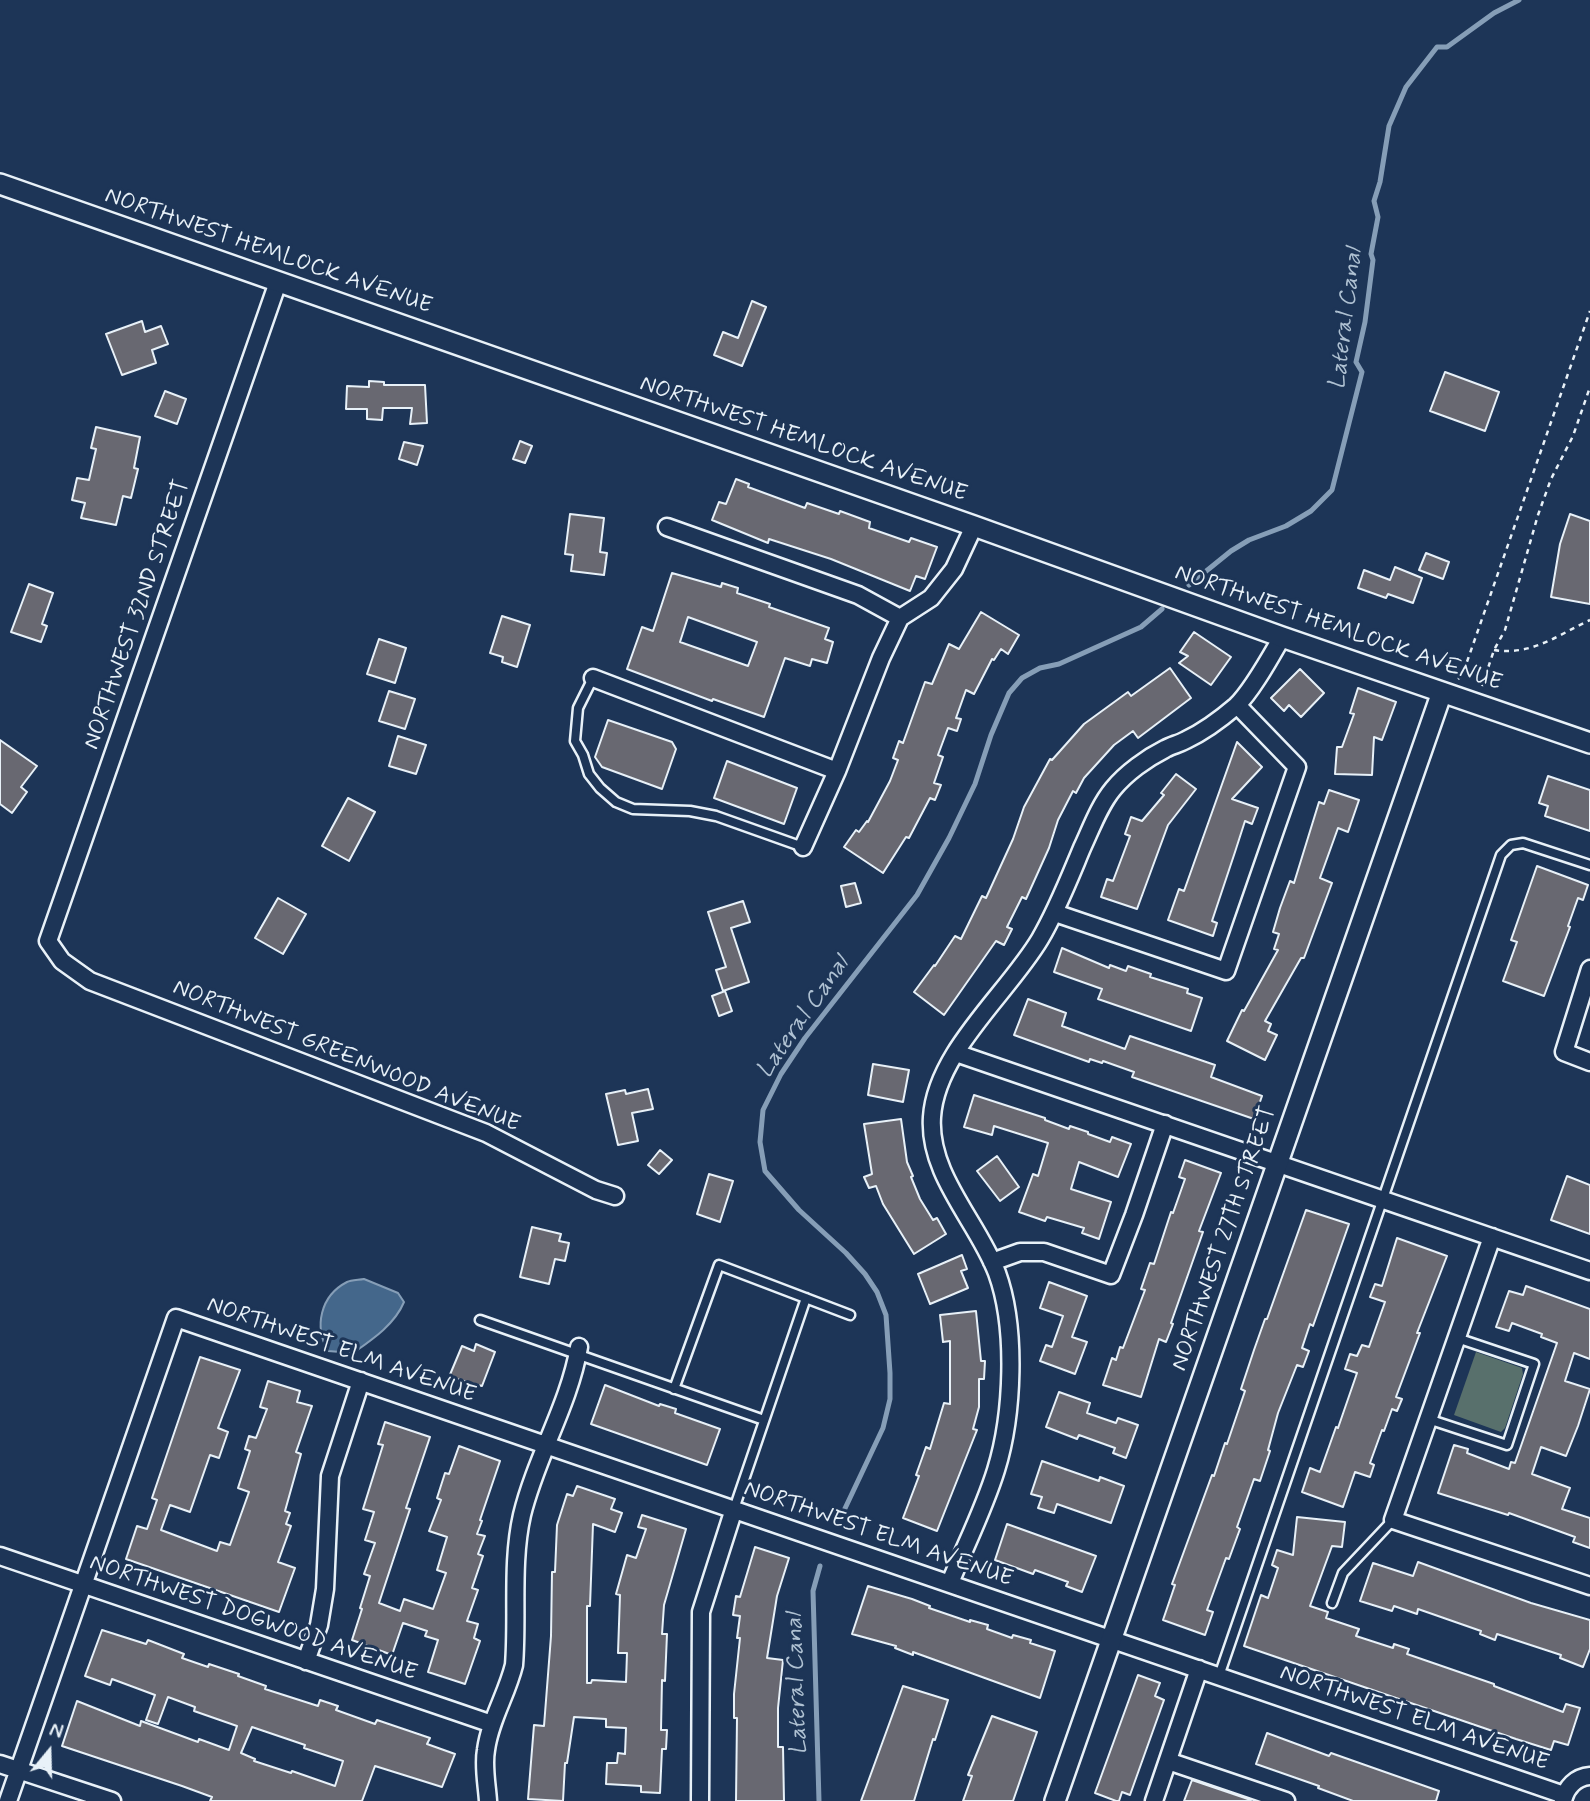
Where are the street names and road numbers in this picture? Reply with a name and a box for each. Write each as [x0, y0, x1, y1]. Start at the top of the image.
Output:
street label: NORTHWEST HEMLOCK AVENUE [101, 183, 435, 321]
street label: NORTHWEST HEMLOCK AVENUE [636, 371, 970, 509]
street label: NORTHWEST 32ND STREET [79, 476, 197, 754]
street label: NORTHWEST HEMLOCK AVENUE [1171, 560, 1505, 698]
street label: NORTHWEST GREENWOOD AVENUE [169, 975, 523, 1139]
street label: NORTHWEST 27TH STREET [1167, 1103, 1283, 1375]
street label: NORTHWEST ELM AVENUE [203, 1292, 479, 1410]
street label: NORTHWEST ELM AVENUE [740, 1476, 1016, 1594]
street label: NORTHWEST DOGWOOD AVENUE [86, 1550, 420, 1688]
street label: NORTHWEST ELM AVENUE [1276, 1660, 1552, 1778]

